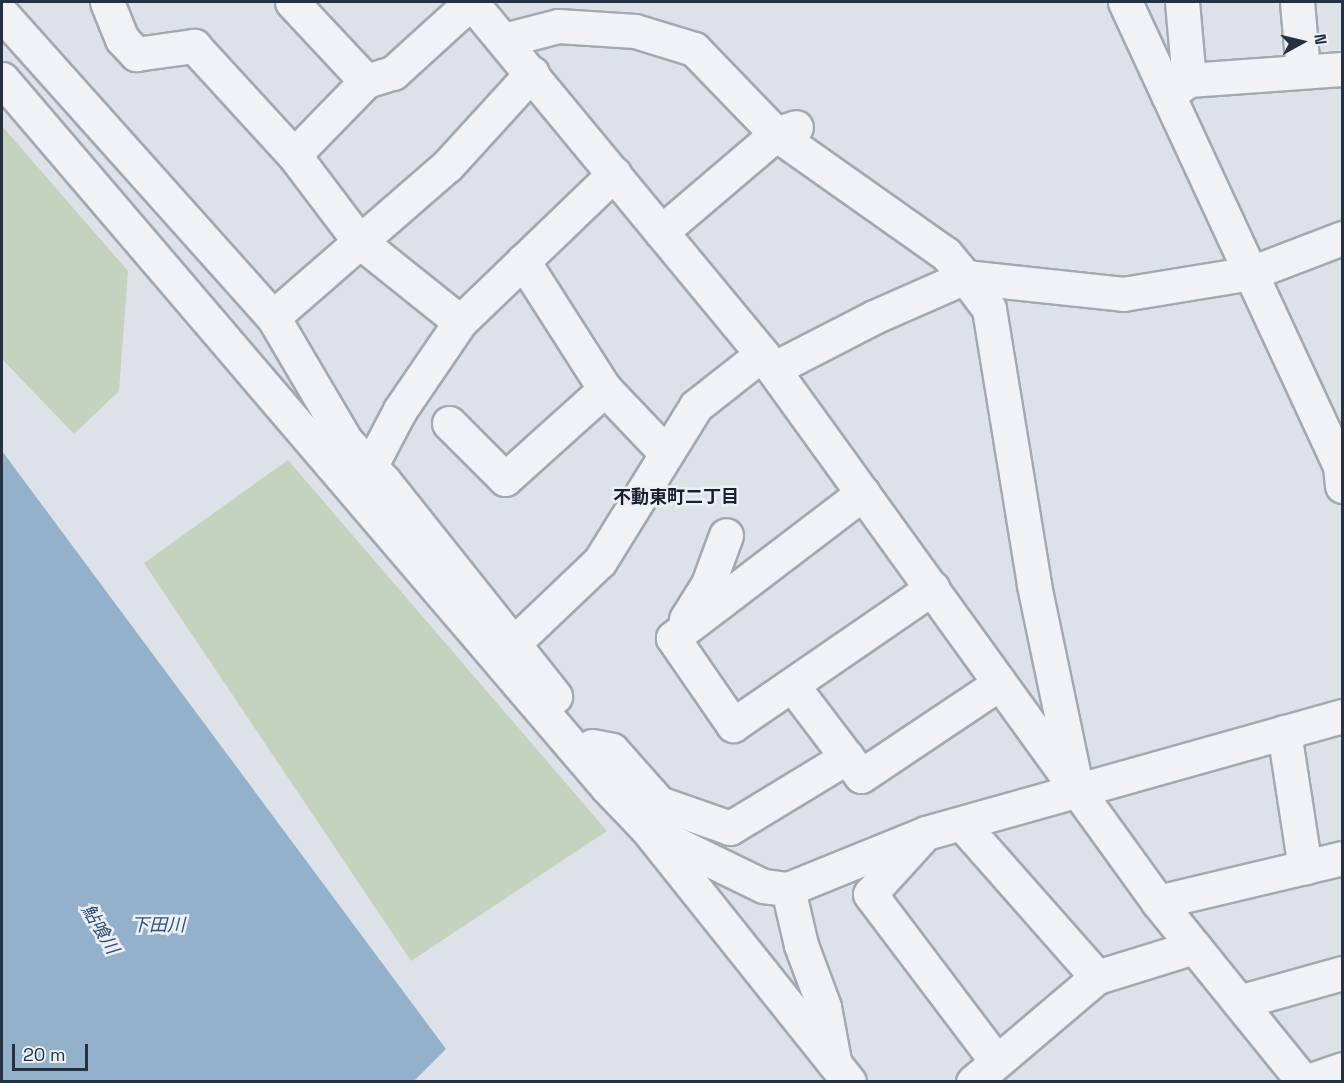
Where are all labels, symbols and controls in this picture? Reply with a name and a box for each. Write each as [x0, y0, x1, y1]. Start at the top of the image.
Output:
north arrow [1272, 12, 1332, 72]
text: N [1309, 33, 1331, 46]
district label: 不動東町二丁目 [613, 486, 739, 508]
water label: 鮎喰川 [77, 900, 123, 958]
water label: 下田川 [131, 914, 185, 936]
scale bar [15, 1032, 92, 1070]
text: 20 m [23, 1043, 66, 1066]

